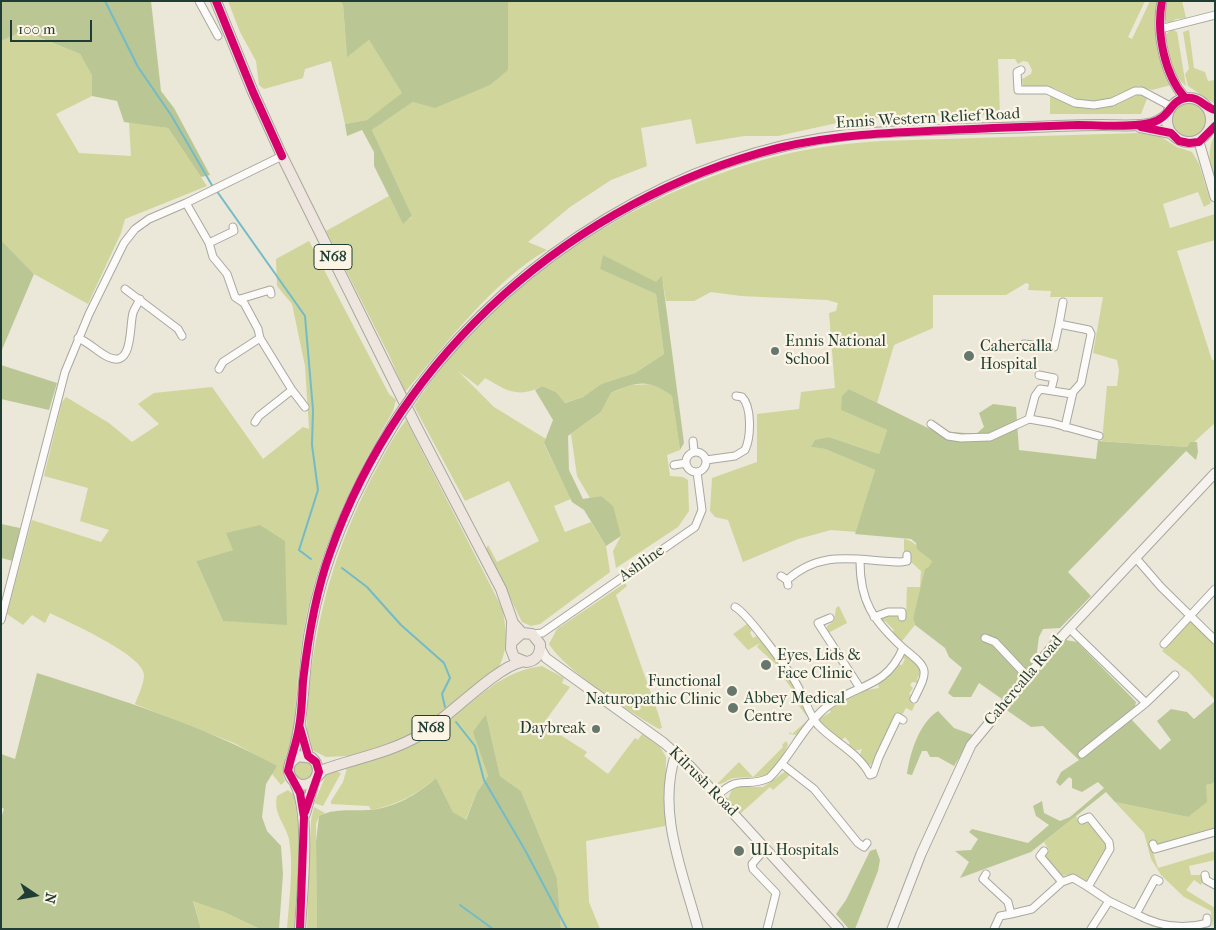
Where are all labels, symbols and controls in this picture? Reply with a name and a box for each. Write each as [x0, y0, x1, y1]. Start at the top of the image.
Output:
scale bar [12, 10, 95, 42]
text: 100 m [18, 20, 56, 38]
street label: Ennis Western Relief Road [835, 105, 1021, 133]
road number: N68 [314, 244, 352, 270]
place label: Ennis National School [785, 332, 886, 370]
place label: Cahercalla Hospital [980, 337, 1052, 375]
marker: Ennis National School [769, 345, 781, 357]
marker: Cahercalla Hospital [962, 349, 976, 363]
street label: Ashline [615, 541, 669, 587]
street label: Cahercalla Road [981, 632, 1067, 730]
place label: Eyes, Lids & Face Clinic [777, 646, 861, 684]
marker: Eyes, Lids & Face Clinic [759, 658, 773, 672]
place label: Functional Naturopathic Clinic [585, 672, 721, 710]
marker: Functional Naturopathic Clinic [725, 684, 739, 698]
place label: Abbey Medical Centre [744, 689, 845, 727]
marker: Abbey Medical Centre [726, 701, 740, 715]
road number: N68 [412, 716, 450, 740]
place label: Daybreak [520, 719, 586, 739]
marker: Daybreak [590, 723, 602, 735]
street label: Kilrush Road [664, 743, 742, 821]
place label: UL Hospitals [750, 841, 839, 861]
marker: UL Hospitals [732, 844, 746, 858]
north arrow [10, 870, 60, 920]
text: N [41, 891, 60, 905]

